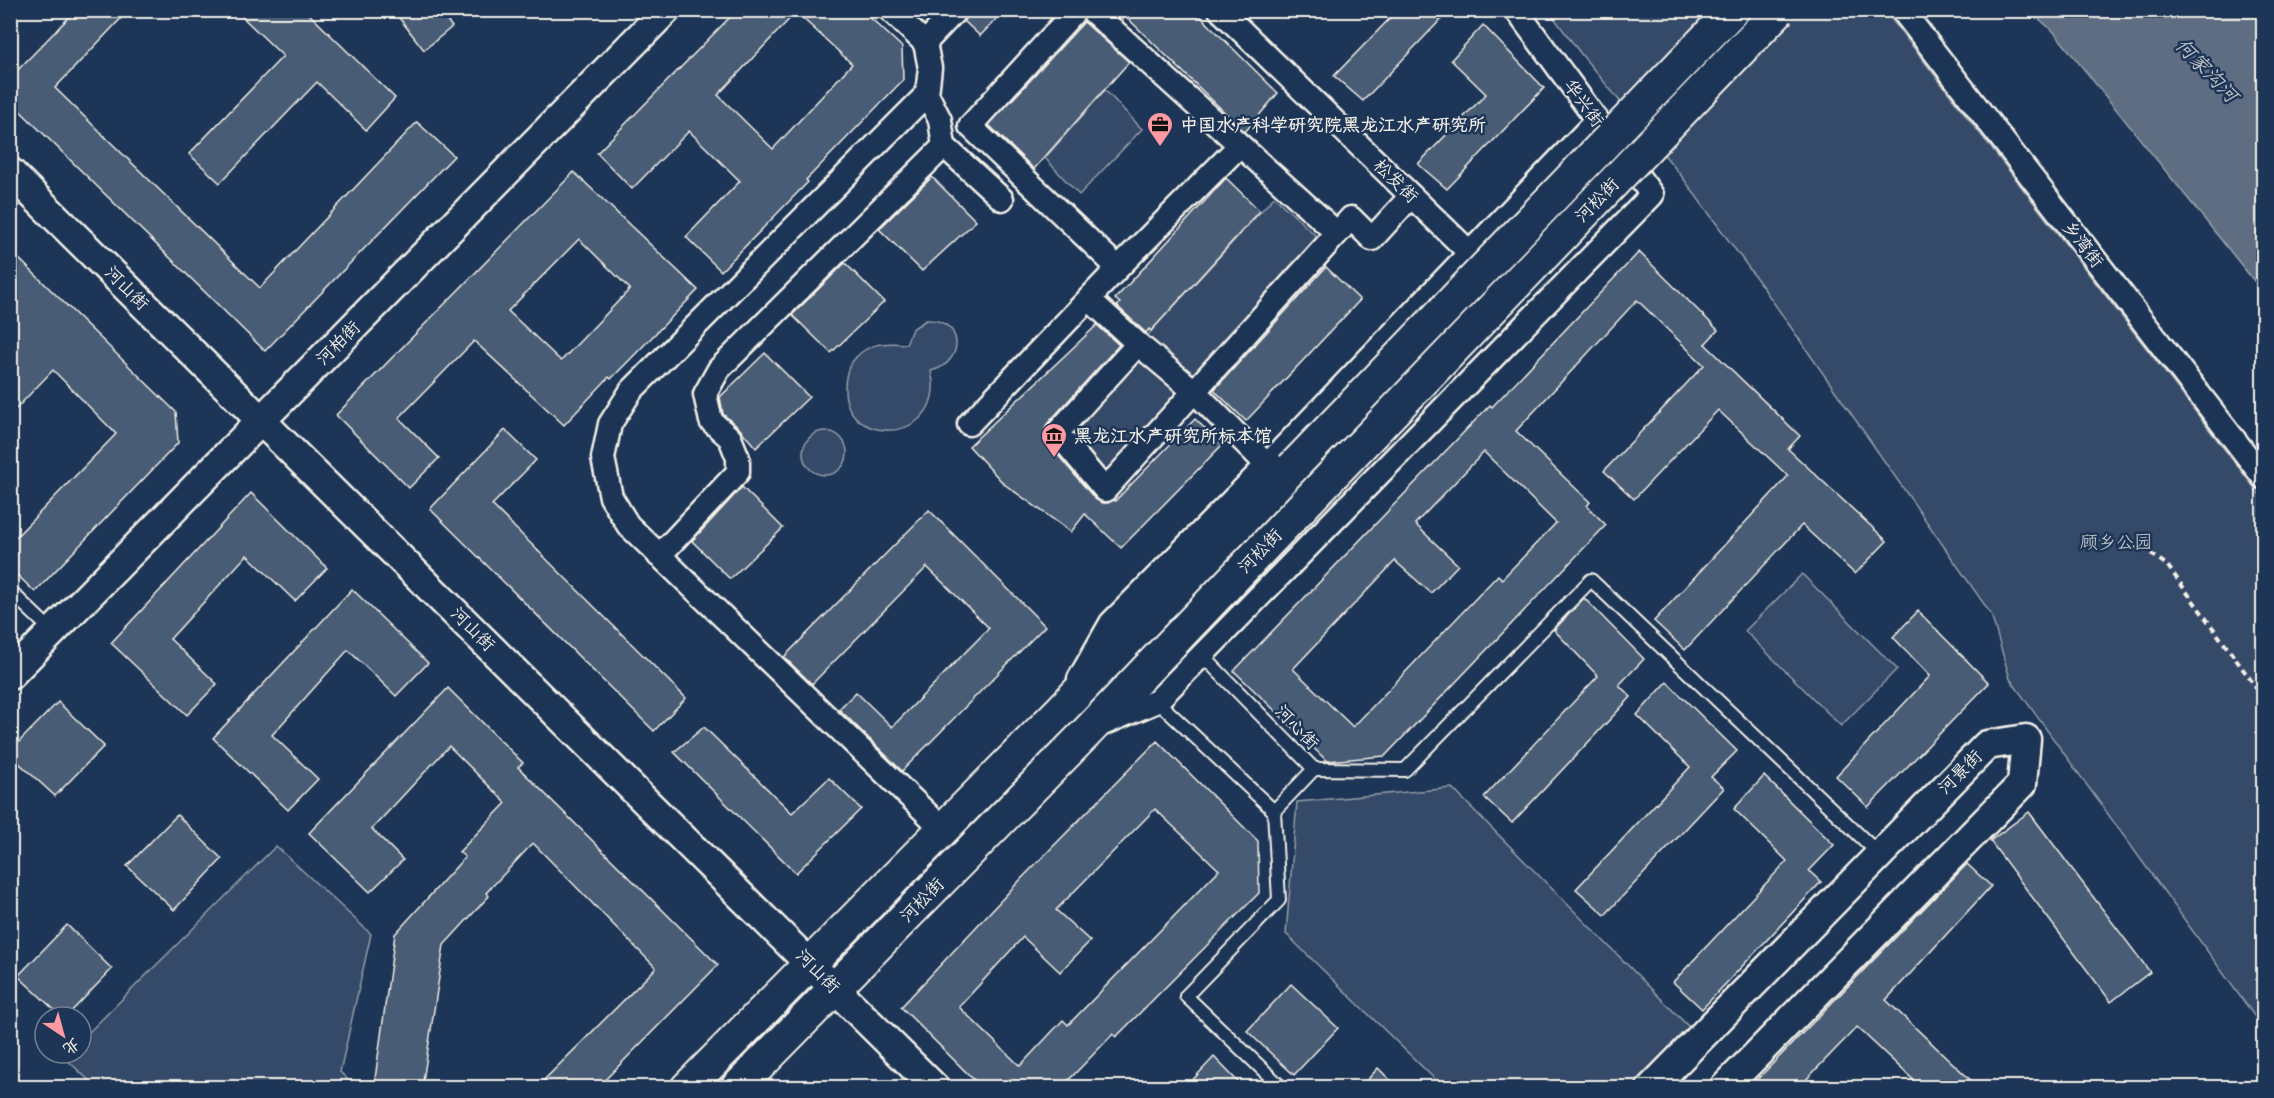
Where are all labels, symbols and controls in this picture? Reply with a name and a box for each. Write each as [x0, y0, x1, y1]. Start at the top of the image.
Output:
water label: 何家沟河 [2168, 33, 2246, 111]
street label: 华兴街 [1558, 75, 1609, 132]
office icon: 中国水产科学研究院黑龙江水产研究所 [1145, 110, 1175, 148]
place label: 中国水产科学研究院黑龙江水产研究所 [1180, 114, 1486, 138]
street label: 松发街 [1368, 154, 1423, 209]
street label: 河松街 [1570, 173, 1625, 228]
street label: 乡湾街 [2056, 216, 2108, 273]
street label: 河山街 [99, 261, 154, 316]
street label: 河柏街 [311, 316, 366, 371]
museum icon: 黑龙江水产研究所标本馆 [1039, 421, 1069, 459]
place label: 黑龙江水产研究所标本馆 [1074, 425, 1272, 449]
street label: 河松街 [1233, 524, 1288, 579]
park label: 顾乡公园 [2080, 531, 2152, 555]
street label: 河山街 [445, 602, 500, 657]
street label: 河心街 [1269, 700, 1324, 755]
street label: 河景街 [1933, 745, 1988, 800]
street label: 河松街 [895, 873, 950, 928]
street label: 河山街 [790, 944, 845, 999]
north arrow [33, 1005, 93, 1065]
text: 北 [58, 1033, 84, 1059]

